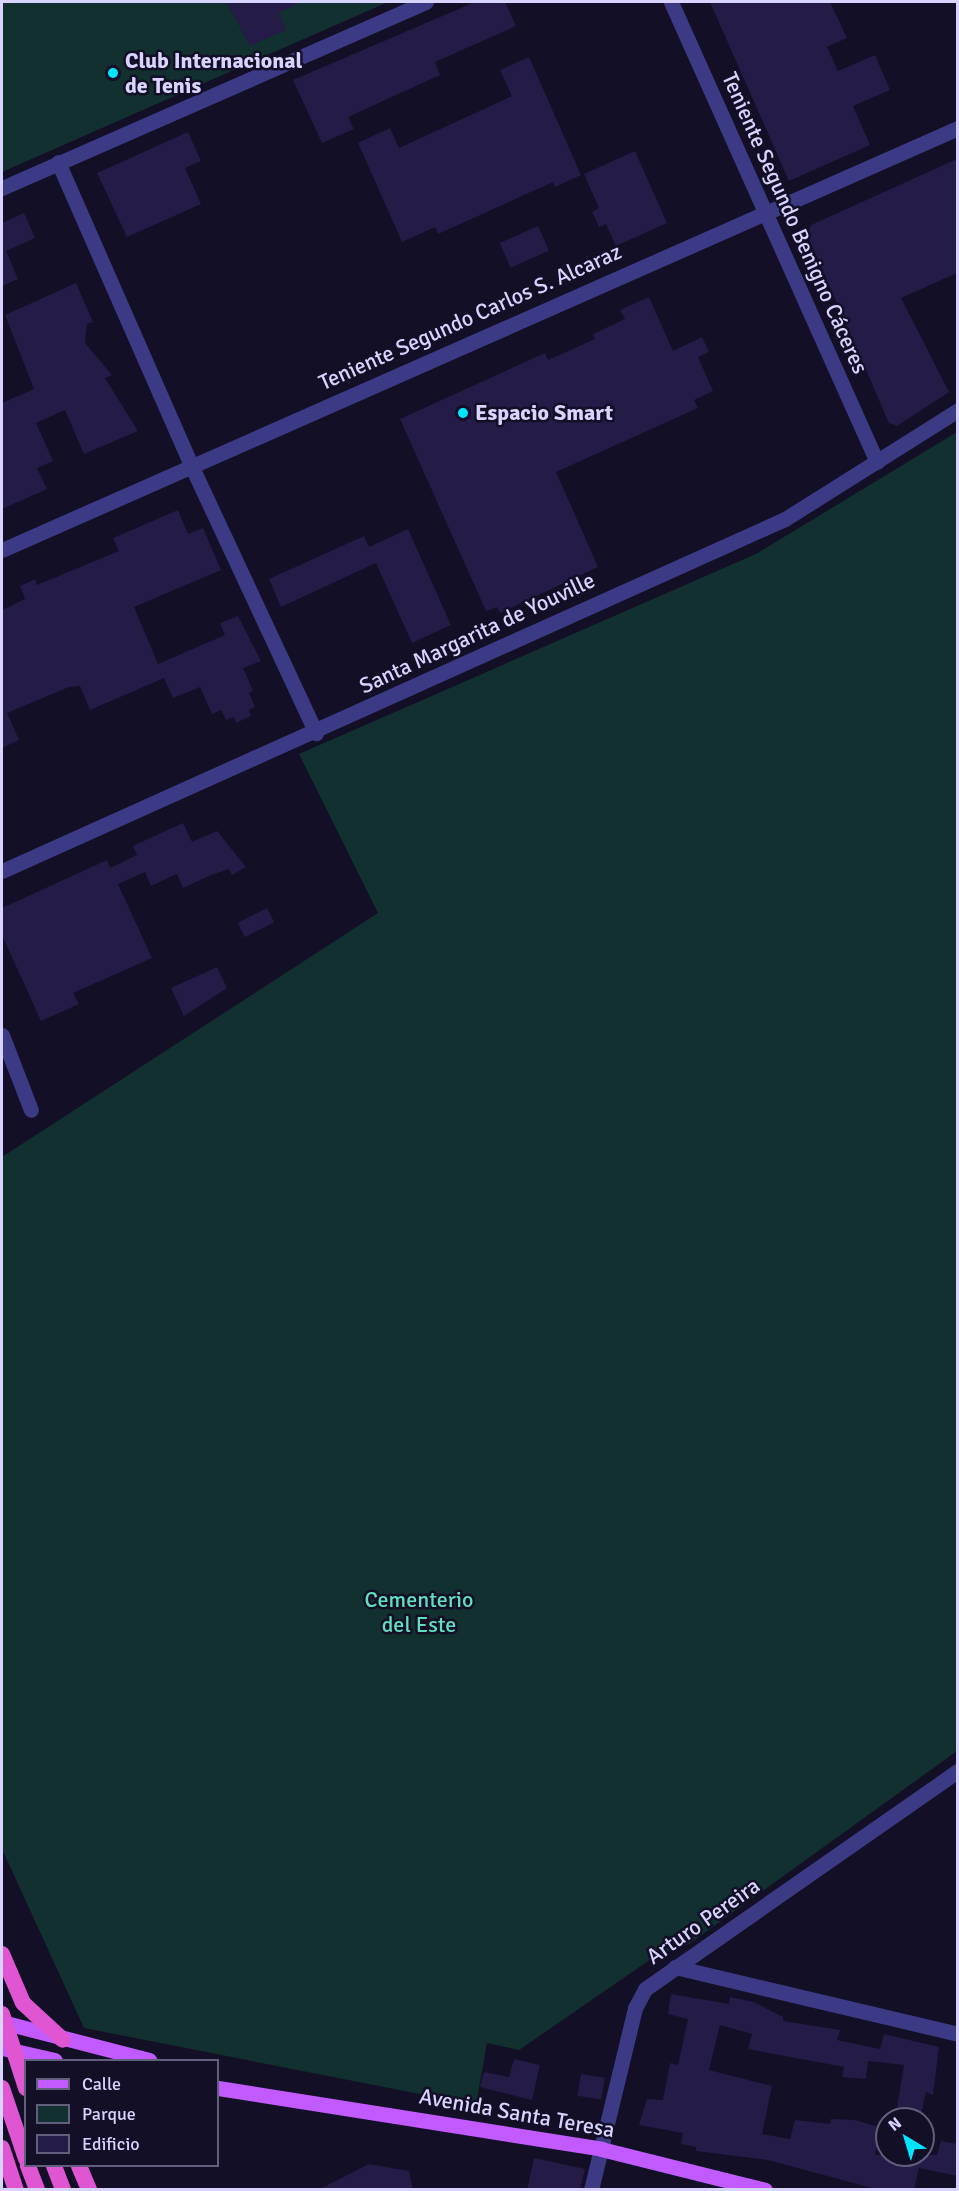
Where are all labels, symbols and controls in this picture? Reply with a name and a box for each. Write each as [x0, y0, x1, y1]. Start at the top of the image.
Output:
place label: Club Internacional de Tenis [125, 47, 302, 98]
marker: Club Internacional de Tenis [106, 66, 120, 80]
street label: Teniente Segundo Benigno Cáceres [716, 68, 874, 378]
street label: Teniente Segundo Carlos S. Alcaraz [315, 238, 625, 396]
place label: Espacio Smart [475, 400, 613, 426]
marker: Espacio Smart [456, 406, 470, 420]
street label: Santa Margarita de Youville [355, 567, 599, 699]
park label: Cementerio del Este [364, 1586, 474, 1638]
street label: Arturo Pereira [641, 1872, 765, 1970]
legend [24, 2059, 219, 2167]
text: Calle [82, 2073, 121, 2095]
street label: Avenida Santa Teresa [417, 2083, 617, 2143]
text: Parque [82, 2103, 136, 2125]
north arrow [875, 2107, 935, 2167]
text: N [885, 2113, 906, 2136]
text: Edificio [82, 2133, 140, 2155]

